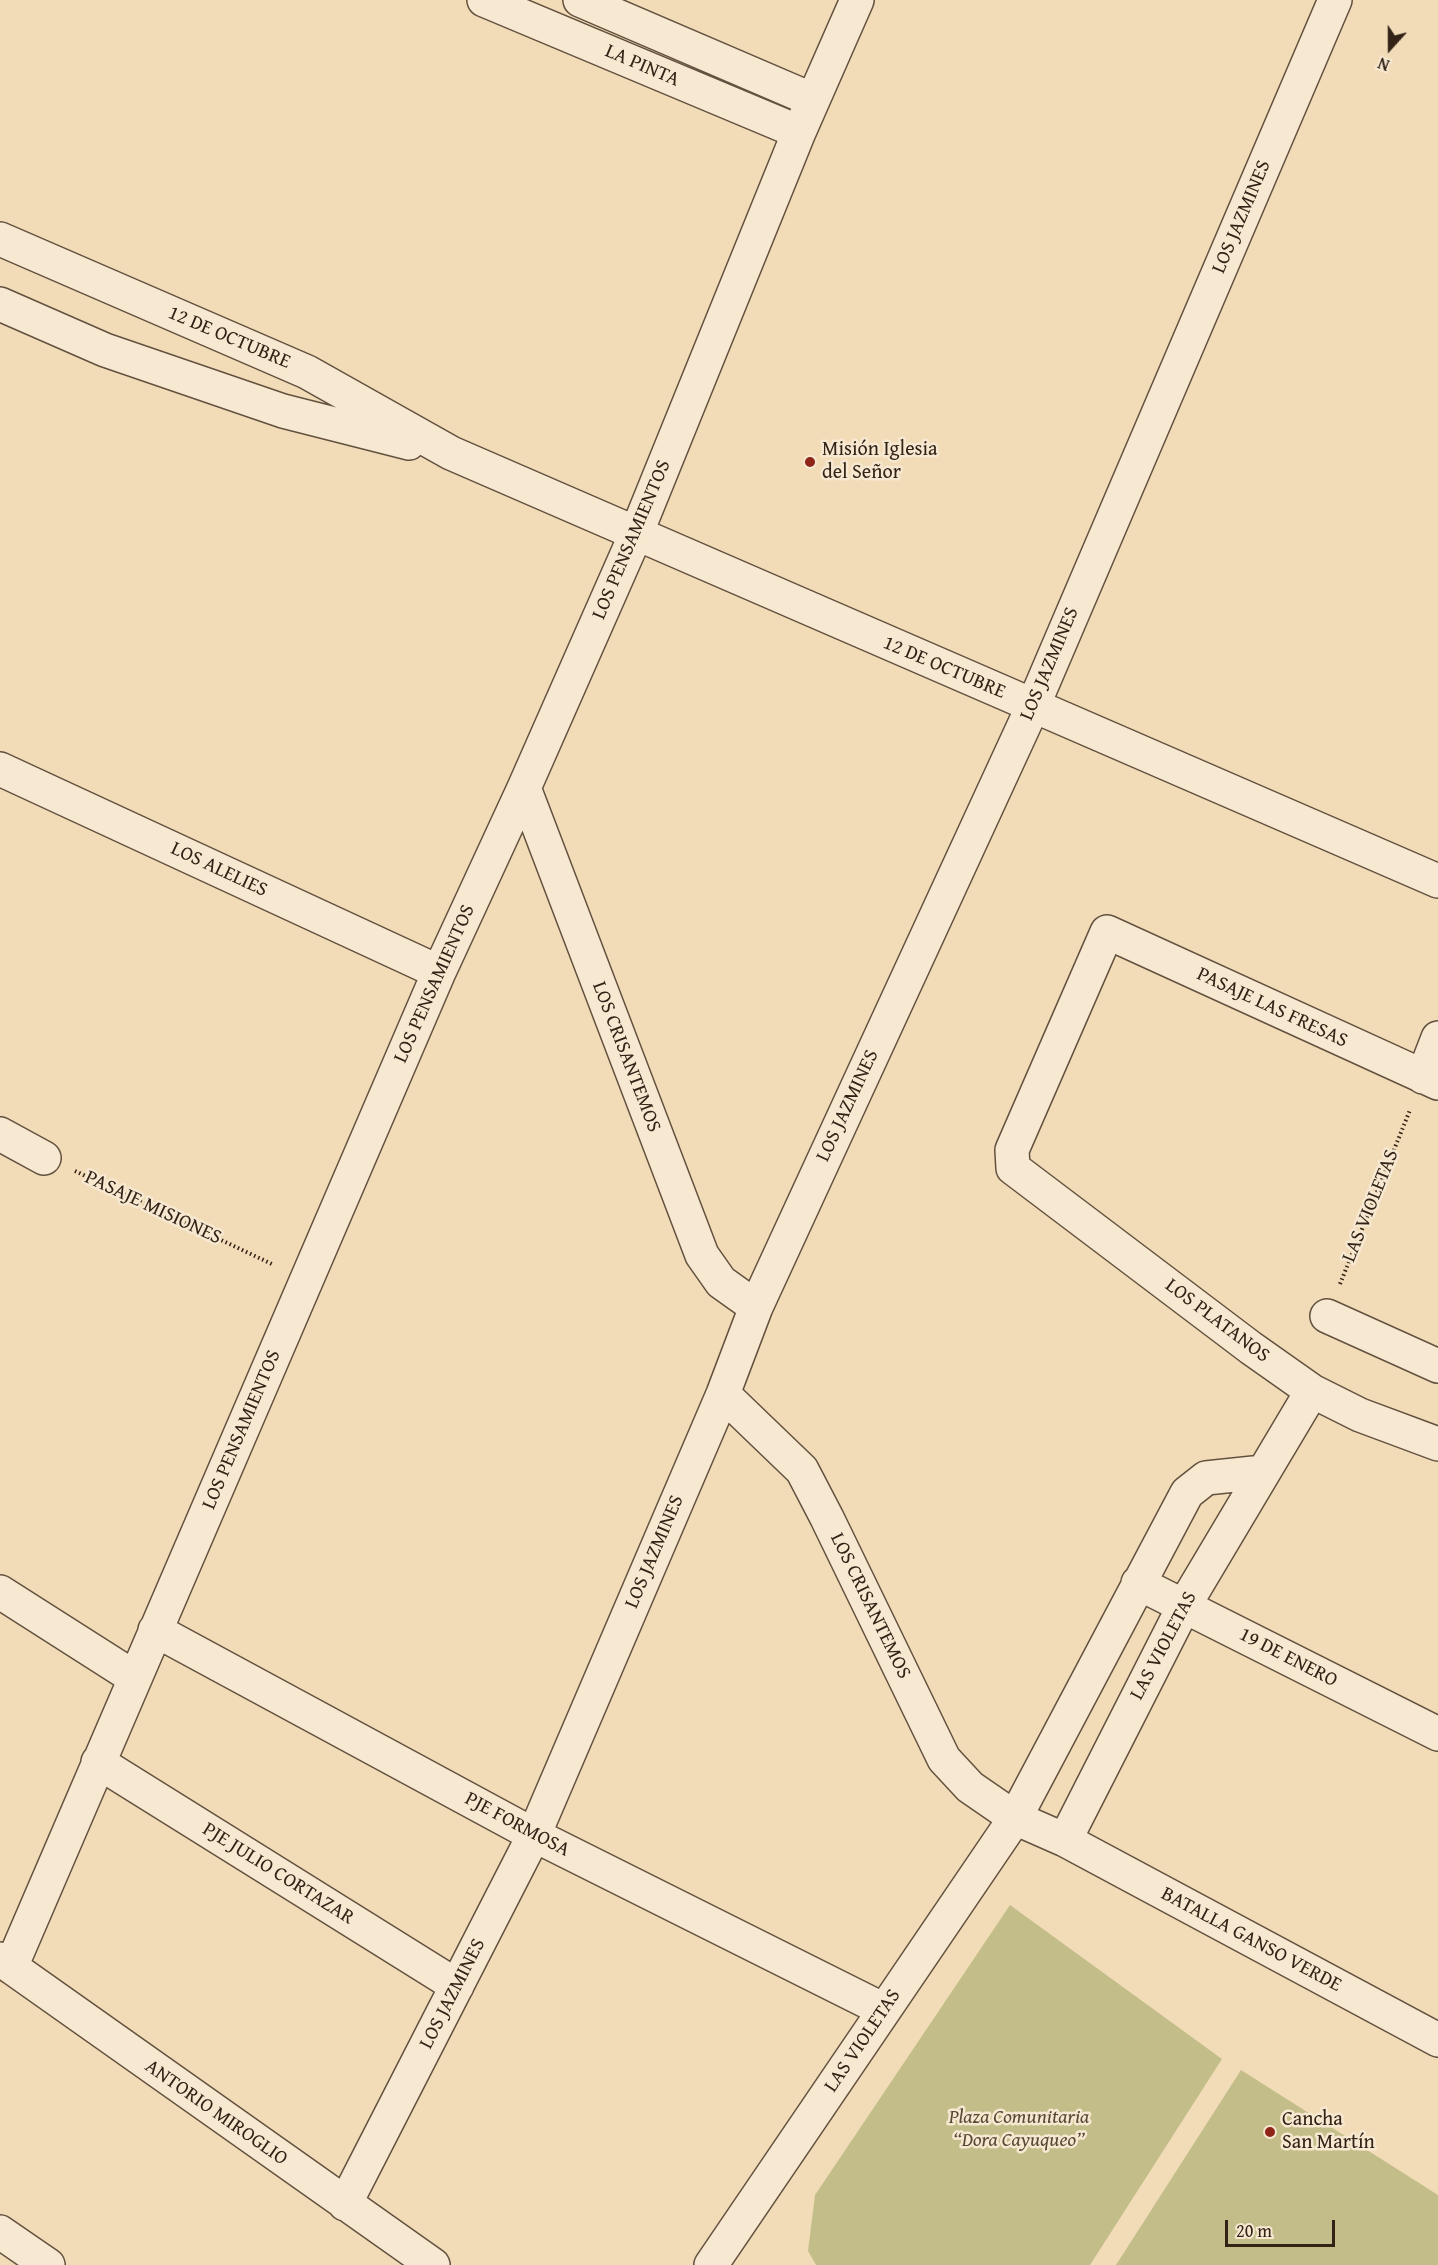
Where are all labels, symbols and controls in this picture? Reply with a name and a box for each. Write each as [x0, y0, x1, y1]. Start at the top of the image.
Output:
north arrow [1360, 18, 1420, 78]
street label: LA PINTA [601, 40, 683, 92]
text: N [1374, 52, 1393, 78]
street label: LOS JAZMINES [1207, 157, 1277, 277]
street label: 12 DE OCTUBRE [164, 301, 294, 375]
place label: Misión Iglesia del Señor [822, 438, 938, 485]
marker: Misión Iglesia del Señor [803, 455, 817, 469]
street label: LOS PENSAMIENTOS [588, 457, 676, 623]
street label: LOS JAZMINES [1015, 604, 1085, 724]
street label: 12 DE OCTUBRE [879, 631, 1009, 705]
street label: LOS ALELIES [167, 837, 271, 903]
street label: LOS PENSAMIENTOS [389, 901, 481, 1067]
street label: PASAJE LAS FRESAS [1193, 963, 1351, 1053]
street label: LOS CRISANTEMOS [586, 978, 666, 1136]
street label: LOS JAZMINES [812, 1046, 884, 1166]
street label: LAS VIOLETAS [1338, 1146, 1404, 1266]
street label: PASAJE MISIONES [81, 1166, 225, 1250]
street label: LOS PLATANOS [1160, 1274, 1274, 1368]
street label: LOS PENSAMIENTOS [198, 1347, 286, 1513]
street label: LOS JAZMINES [620, 1492, 690, 1612]
street label: LOS CRISANTEMOS [824, 1529, 916, 1683]
street label: LAS VIOLETAS [1125, 1588, 1203, 1704]
street label: 19 DE ENERO [1235, 1623, 1341, 1693]
street label: PJE FORMOSA [460, 1787, 574, 1863]
street label: PJE JULIO CORTAZAR [198, 1818, 358, 1930]
street label: BATALLA GANSO VERDE [1157, 1882, 1345, 1998]
street label: LOS JAZMINES [415, 1935, 491, 2053]
street label: LAS VIOLETAS [820, 1985, 906, 2097]
street label: ANTORIO MIROGLIO [140, 2055, 292, 2171]
park label: Plaza Comunitaria “Dora Cayuqueo” [949, 2106, 1089, 2153]
place label: Cancha San Martín [1282, 2108, 1375, 2155]
marker: Cancha San Martín [1263, 2125, 1277, 2139]
scale bar [1228, 2208, 1338, 2246]
text: 20 m [1236, 2217, 1272, 2244]

